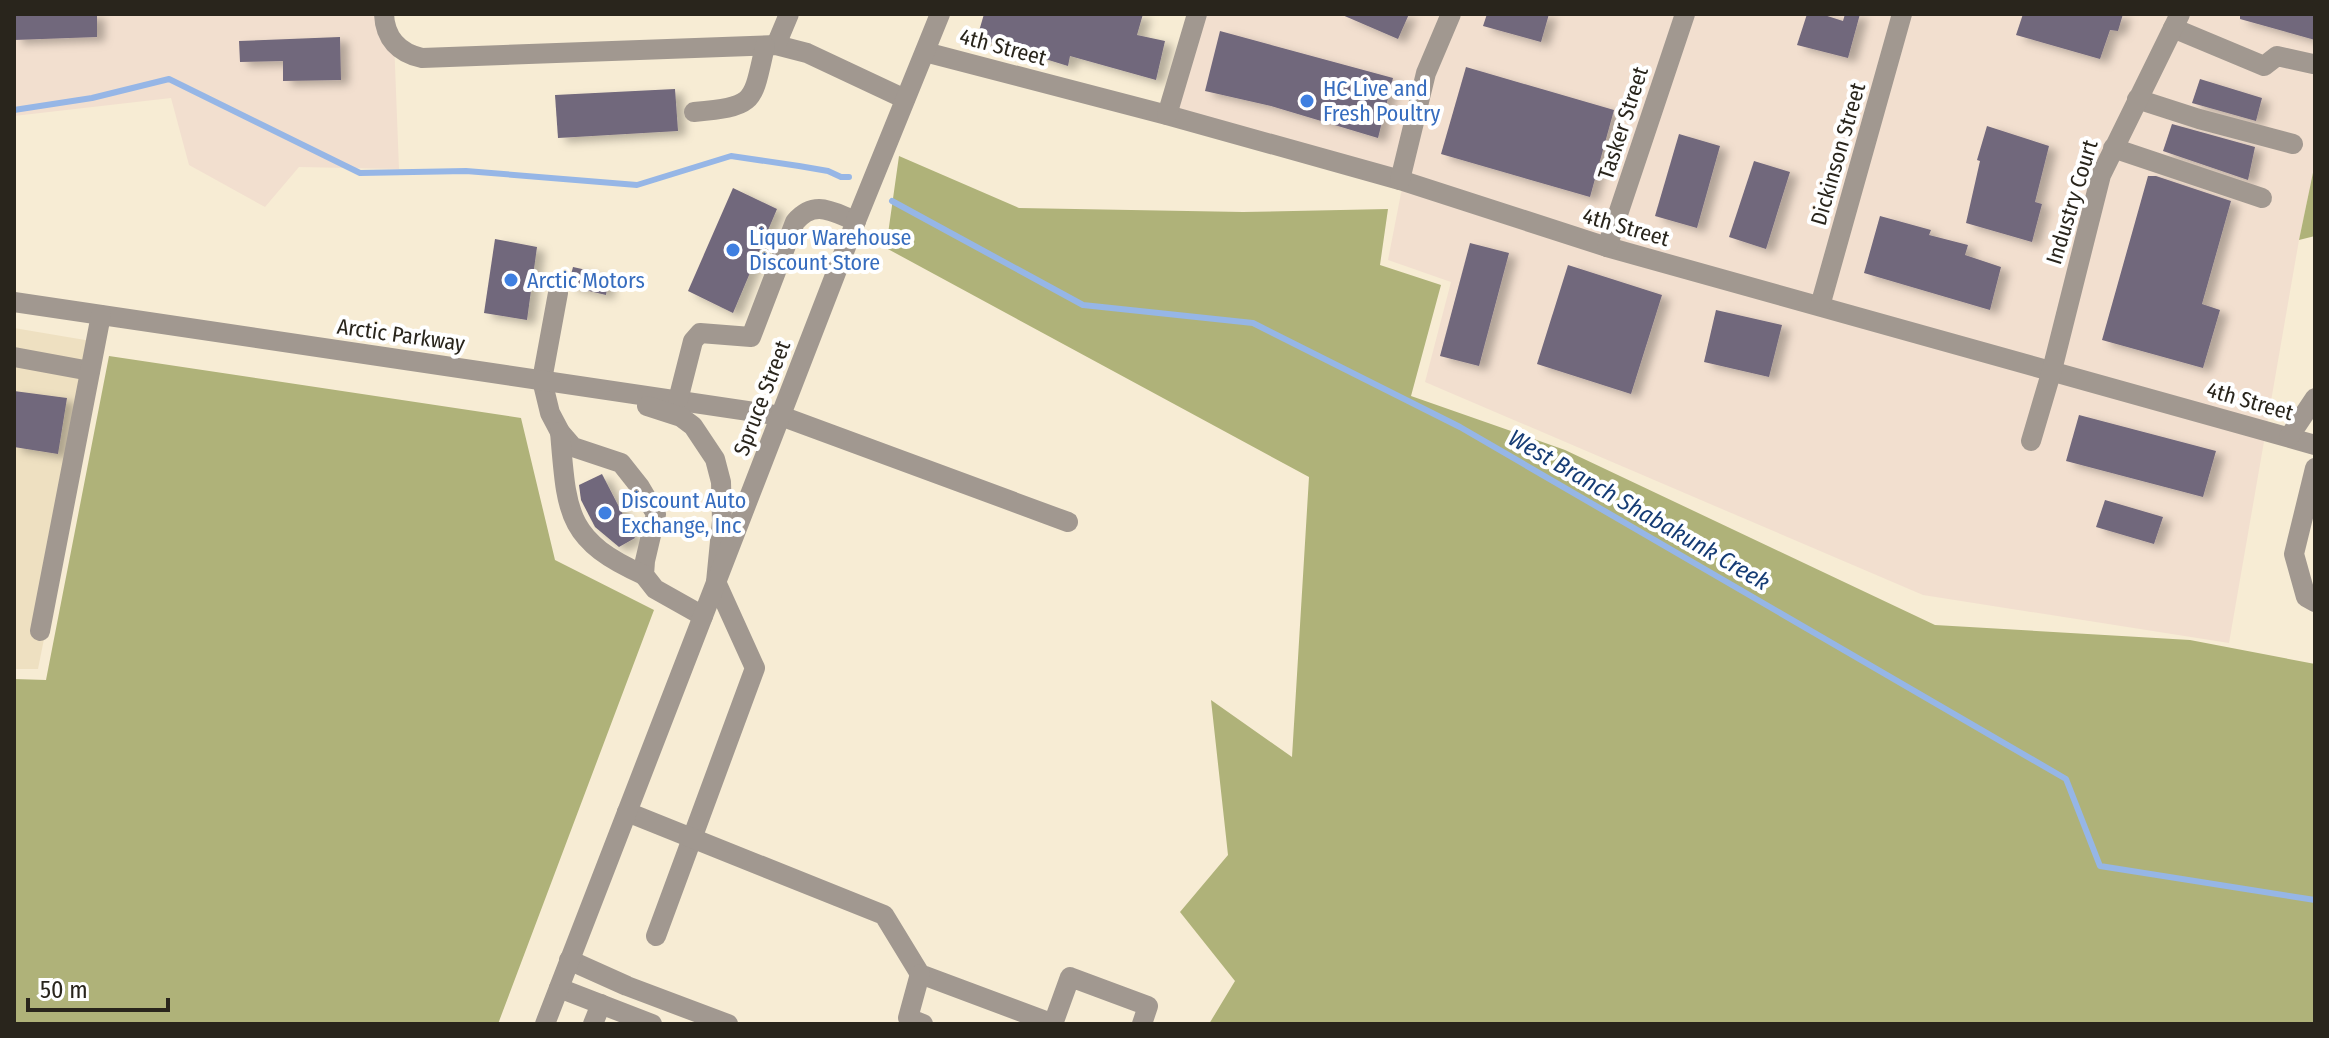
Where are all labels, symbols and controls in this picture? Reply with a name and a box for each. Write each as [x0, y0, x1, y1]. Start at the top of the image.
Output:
street label: 4th Street [957, 22, 1050, 72]
street label: Tasker Street [1592, 62, 1654, 183]
place label: HC Live and Fresh Poultry [1323, 75, 1441, 127]
street label: Dickinson Street [1805, 79, 1871, 228]
marker: HC Live and Fresh Poultry [1298, 92, 1316, 110]
street label: Industry Court [2040, 136, 2104, 267]
street label: 4th Street [1580, 202, 1673, 252]
place label: Liquor Warehouse Discount Store [749, 224, 911, 276]
marker: Liquor Warehouse Discount Store [724, 241, 742, 259]
place label: Arctic Motors [527, 267, 645, 294]
marker: Arctic Motors [502, 271, 520, 289]
street label: Arctic Parkway [335, 313, 467, 357]
street label: Spruce Street [728, 336, 797, 459]
street label: 4th Street [2204, 376, 2297, 426]
water label: West Branch Shabakunk Creek [1504, 424, 1775, 596]
place label: Discount Auto Exchange, Inc [621, 487, 746, 539]
marker: Discount Auto Exchange, Inc [596, 504, 614, 522]
scale bar [28, 962, 168, 1012]
text: 50 m [40, 976, 88, 1004]

